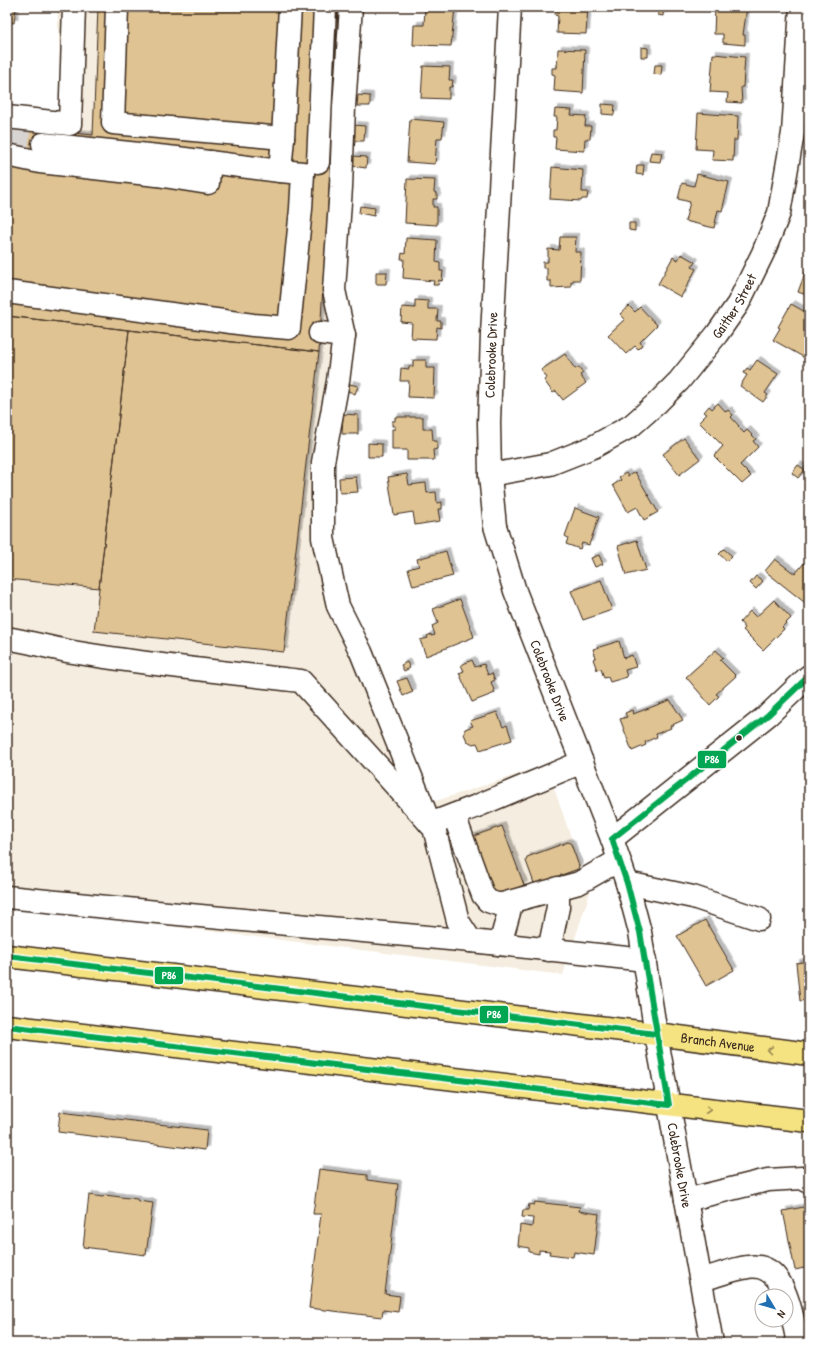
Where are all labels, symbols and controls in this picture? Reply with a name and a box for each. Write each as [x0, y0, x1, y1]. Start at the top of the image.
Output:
street label: Gaither Street [707, 270, 761, 342]
street label: Colebrooke Drive [480, 311, 502, 398]
street label: Colebrooke Drive [526, 637, 575, 724]
unlabelled marker [734, 733, 744, 743]
line badge: P86 [697, 750, 727, 769]
text: P86 [705, 752, 720, 766]
line badge: P86 [154, 966, 184, 985]
text: P86 [162, 968, 177, 982]
line badge: P86 [479, 1005, 509, 1024]
text: P86 [487, 1007, 502, 1021]
street label: Branch Avenue [680, 1027, 756, 1056]
one-way arrow [767, 1046, 773, 1055]
one-way arrow [705, 1105, 711, 1114]
street label: Colebrooke Drive [663, 1121, 697, 1210]
north arrow [754, 1288, 794, 1328]
text: N [774, 1308, 789, 1321]

